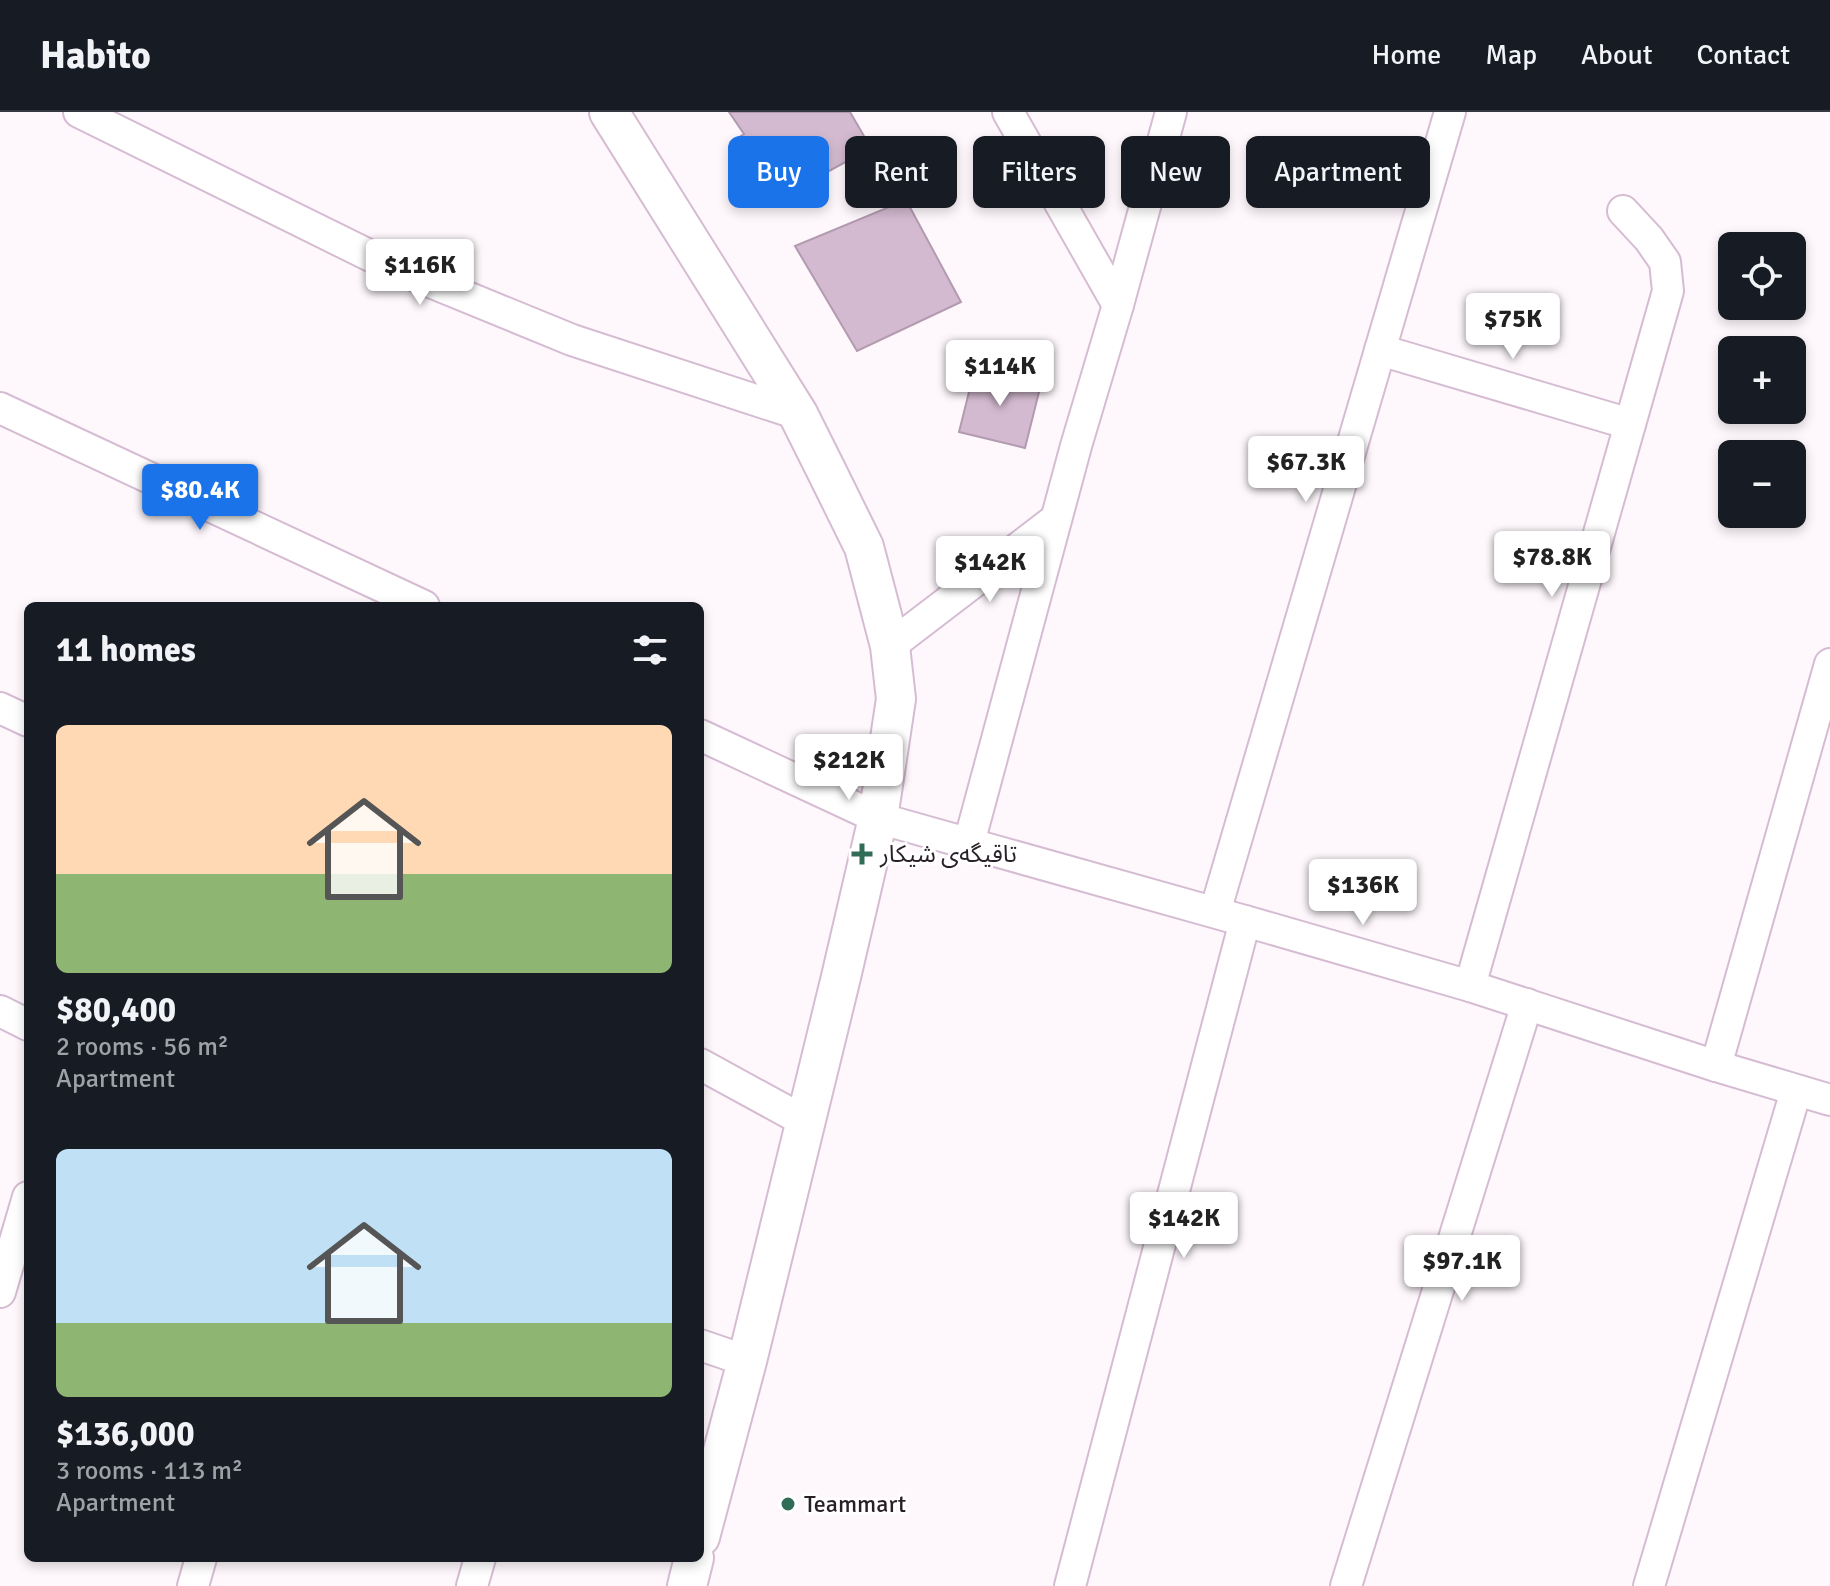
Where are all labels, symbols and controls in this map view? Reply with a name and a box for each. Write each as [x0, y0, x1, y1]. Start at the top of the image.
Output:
text: Habito [40, 32, 151, 79]
text: Home [1372, 38, 1441, 72]
text: Map [1485, 38, 1537, 72]
text: About [1581, 38, 1653, 72]
text: Contact [1697, 38, 1790, 72]
chip: Buy [728, 136, 829, 208]
chip: Rent [845, 136, 957, 208]
chip: Filters [973, 136, 1105, 208]
chip: New [1121, 136, 1230, 208]
chip: Apartment [1246, 136, 1430, 208]
map controls [1718, 232, 1806, 528]
button: locate [1718, 232, 1806, 320]
pin: $116K [364, 239, 476, 307]
text: $116K [384, 249, 456, 281]
pin: $75K [1466, 293, 1560, 361]
text: $75K [1484, 303, 1542, 335]
button: + [1718, 336, 1806, 424]
pin: $114K [944, 340, 1056, 408]
text: $114K [964, 350, 1036, 382]
pin: $67.3K [1241, 436, 1371, 504]
button: − [1718, 440, 1806, 528]
text: $67.3K [1266, 446, 1346, 478]
pin: $80.4K [135, 464, 265, 532]
text: $80.4K [160, 474, 240, 506]
pin: $78.8K [1487, 531, 1617, 599]
pin: $142K [934, 536, 1046, 604]
text: $78.8K [1512, 541, 1592, 573]
text: $142K [954, 546, 1026, 578]
icon: filters [628, 628, 672, 672]
text: 11 homes [56, 629, 196, 671]
pin: $212K [793, 734, 905, 802]
text: $212K [813, 744, 885, 776]
icon: home [292, 777, 436, 921]
place label: تاقیگەی شیکار [879, 839, 1017, 869]
marker: تاقیگەی شیکار [851, 843, 873, 865]
pin: $136K [1307, 859, 1419, 927]
text: $136K [1327, 869, 1399, 901]
text: $80,400 [56, 989, 176, 1031]
text: 2 rooms · 56 m² [56, 1031, 229, 1063]
text: Apartment [56, 1063, 175, 1095]
pin: $142K [1128, 1192, 1240, 1260]
icon: home [292, 1201, 436, 1345]
text: $142K [1148, 1202, 1220, 1234]
pin: $97.1K [1397, 1235, 1527, 1303]
text: $97.1K [1422, 1245, 1502, 1277]
text: $136,000 [56, 1413, 195, 1455]
text: 3 rooms · 113 m² [56, 1455, 243, 1487]
text: Apartment [56, 1487, 175, 1519]
place label: Teammart [804, 1489, 906, 1519]
marker: Teammart [779, 1495, 797, 1513]

